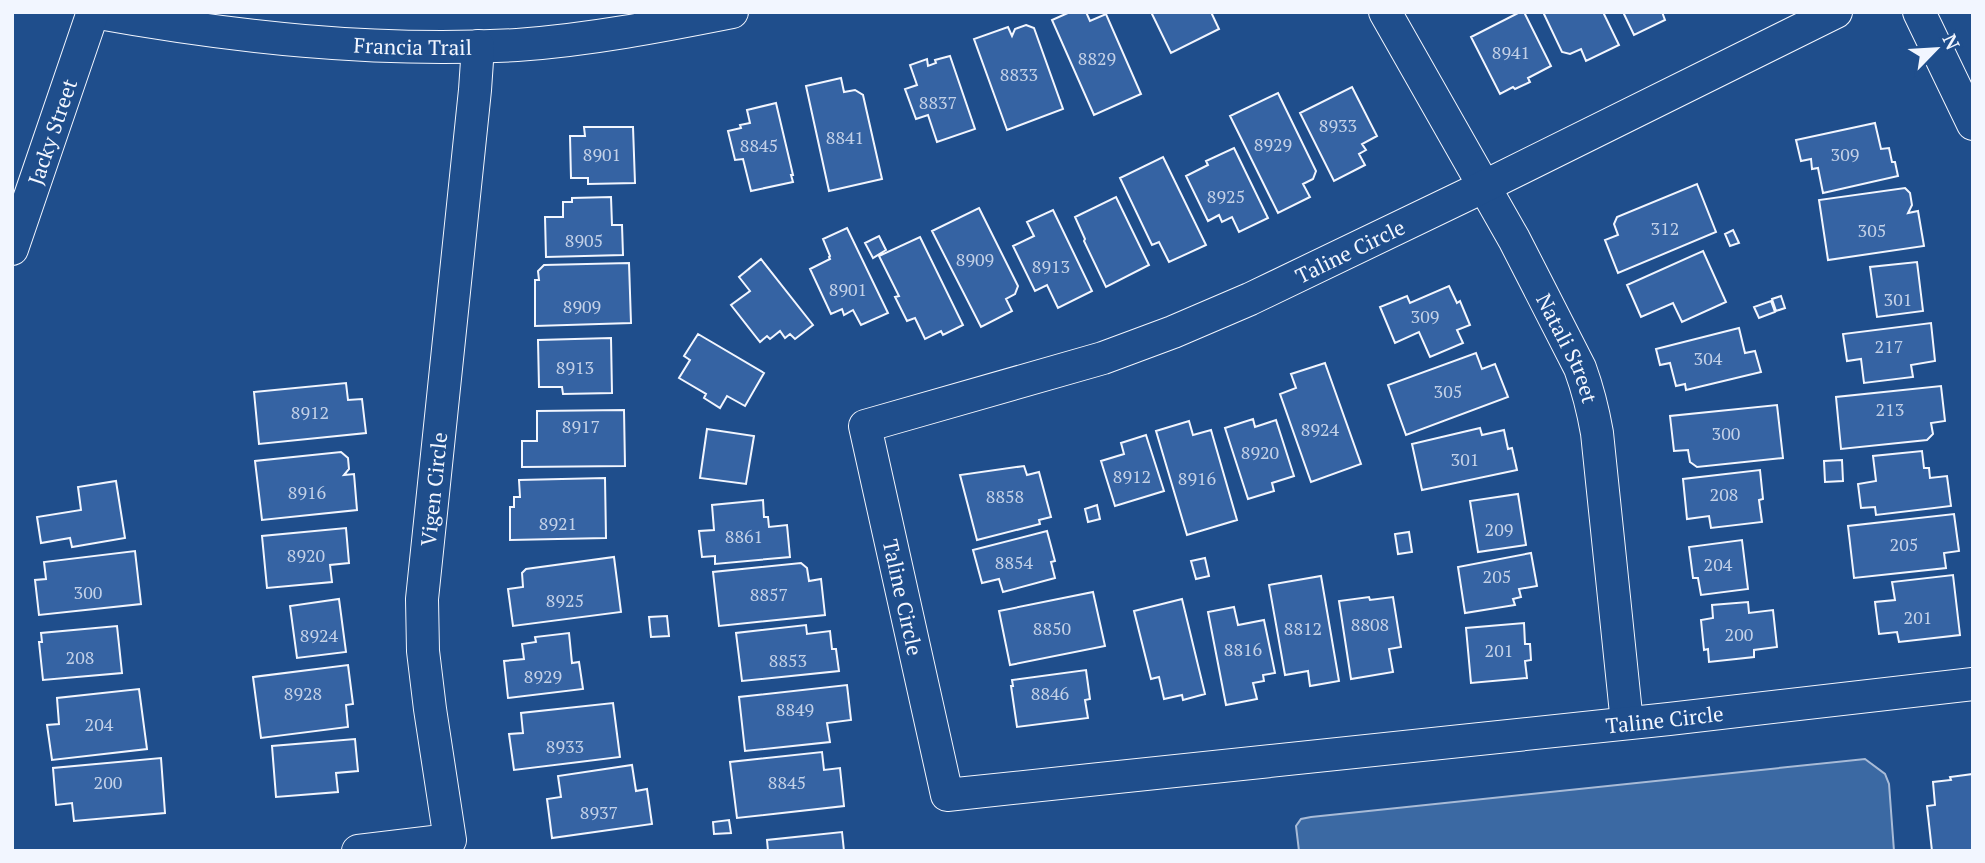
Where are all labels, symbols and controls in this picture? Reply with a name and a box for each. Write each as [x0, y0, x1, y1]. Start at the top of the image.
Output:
north arrow [1901, 14, 1971, 84]
text: N [1937, 30, 1966, 54]
street label: Francia Trail [353, 31, 472, 61]
house number: 8941 [1492, 40, 1530, 64]
house number: 8829 [1078, 46, 1116, 70]
house number: 8833 [1000, 62, 1038, 86]
street label: Jacky Street [21, 75, 83, 188]
house number: 8837 [919, 90, 957, 114]
house number: 8933 [1319, 113, 1357, 137]
house number: 8841 [826, 125, 864, 149]
house number: 8929 [1254, 132, 1292, 156]
house number: 8845 [740, 133, 778, 157]
house number: 8901 [583, 142, 621, 166]
house number: 309 [1831, 142, 1859, 166]
house number: 8925 [1207, 184, 1245, 208]
street label: Taline Circle [1291, 212, 1409, 290]
house number: 312 [1651, 216, 1679, 240]
house number: 305 [1858, 218, 1886, 242]
house number: 8905 [565, 228, 603, 252]
house number: 8909 [956, 247, 994, 271]
house number: 8913 [1032, 254, 1070, 278]
house number: 8901 [829, 277, 867, 301]
house number: 301 [1884, 287, 1912, 311]
street label: Natali Street [1530, 289, 1604, 406]
house number: 8909 [563, 294, 601, 318]
house number: 309 [1411, 304, 1439, 328]
house number: 217 [1875, 334, 1903, 358]
house number: 304 [1694, 346, 1723, 370]
house number: 8913 [556, 355, 594, 379]
house number: 305 [1434, 379, 1462, 403]
house number: 213 [1876, 397, 1904, 421]
house number: 8912 [291, 400, 329, 424]
house number: 8917 [562, 414, 600, 438]
house number: 8924 [1301, 417, 1340, 441]
house number: 300 [1712, 421, 1740, 445]
street label: Vigen Circle [414, 431, 453, 548]
house number: 8920 [1241, 440, 1279, 464]
house number: 301 [1451, 447, 1479, 471]
house number: 8912 [1113, 464, 1151, 488]
house number: 8916 [1178, 466, 1217, 490]
house number: 8916 [288, 480, 327, 504]
house number: 208 [1710, 482, 1738, 506]
house number: 8858 [986, 484, 1024, 508]
house number: 8921 [539, 511, 577, 535]
house number: 209 [1485, 517, 1513, 541]
house number: 8861 [725, 524, 763, 548]
house number: 205 [1890, 532, 1918, 556]
street label: Taline Circle [877, 536, 930, 658]
house number: 8920 [287, 543, 325, 567]
house number: 8854 [995, 550, 1034, 574]
house number: 204 [1704, 552, 1733, 576]
house number: 205 [1483, 564, 1511, 588]
house number: 300 [74, 580, 102, 604]
house number: 8857 [750, 582, 788, 606]
house number: 8925 [546, 588, 584, 612]
house number: 201 [1904, 605, 1932, 629]
house number: 8808 [1351, 612, 1389, 636]
house number: 8850 [1033, 616, 1071, 640]
house number: 8812 [1284, 616, 1322, 640]
house number: 200 [1725, 622, 1753, 646]
house number: 8924 [300, 623, 339, 647]
house number: 8816 [1224, 637, 1263, 661]
house number: 201 [1485, 638, 1513, 662]
house number: 208 [66, 645, 94, 669]
house number: 8853 [769, 648, 807, 672]
house number: 8929 [524, 664, 562, 688]
house number: 8928 [284, 681, 322, 705]
house number: 8846 [1031, 681, 1070, 705]
house number: 8849 [776, 697, 814, 721]
street label: Taline Circle [1604, 699, 1725, 740]
house number: 204 [85, 712, 114, 736]
house number: 8933 [546, 734, 584, 758]
house number: 200 [94, 770, 122, 794]
house number: 8845 [768, 770, 806, 794]
house number: 8937 [580, 800, 618, 824]

